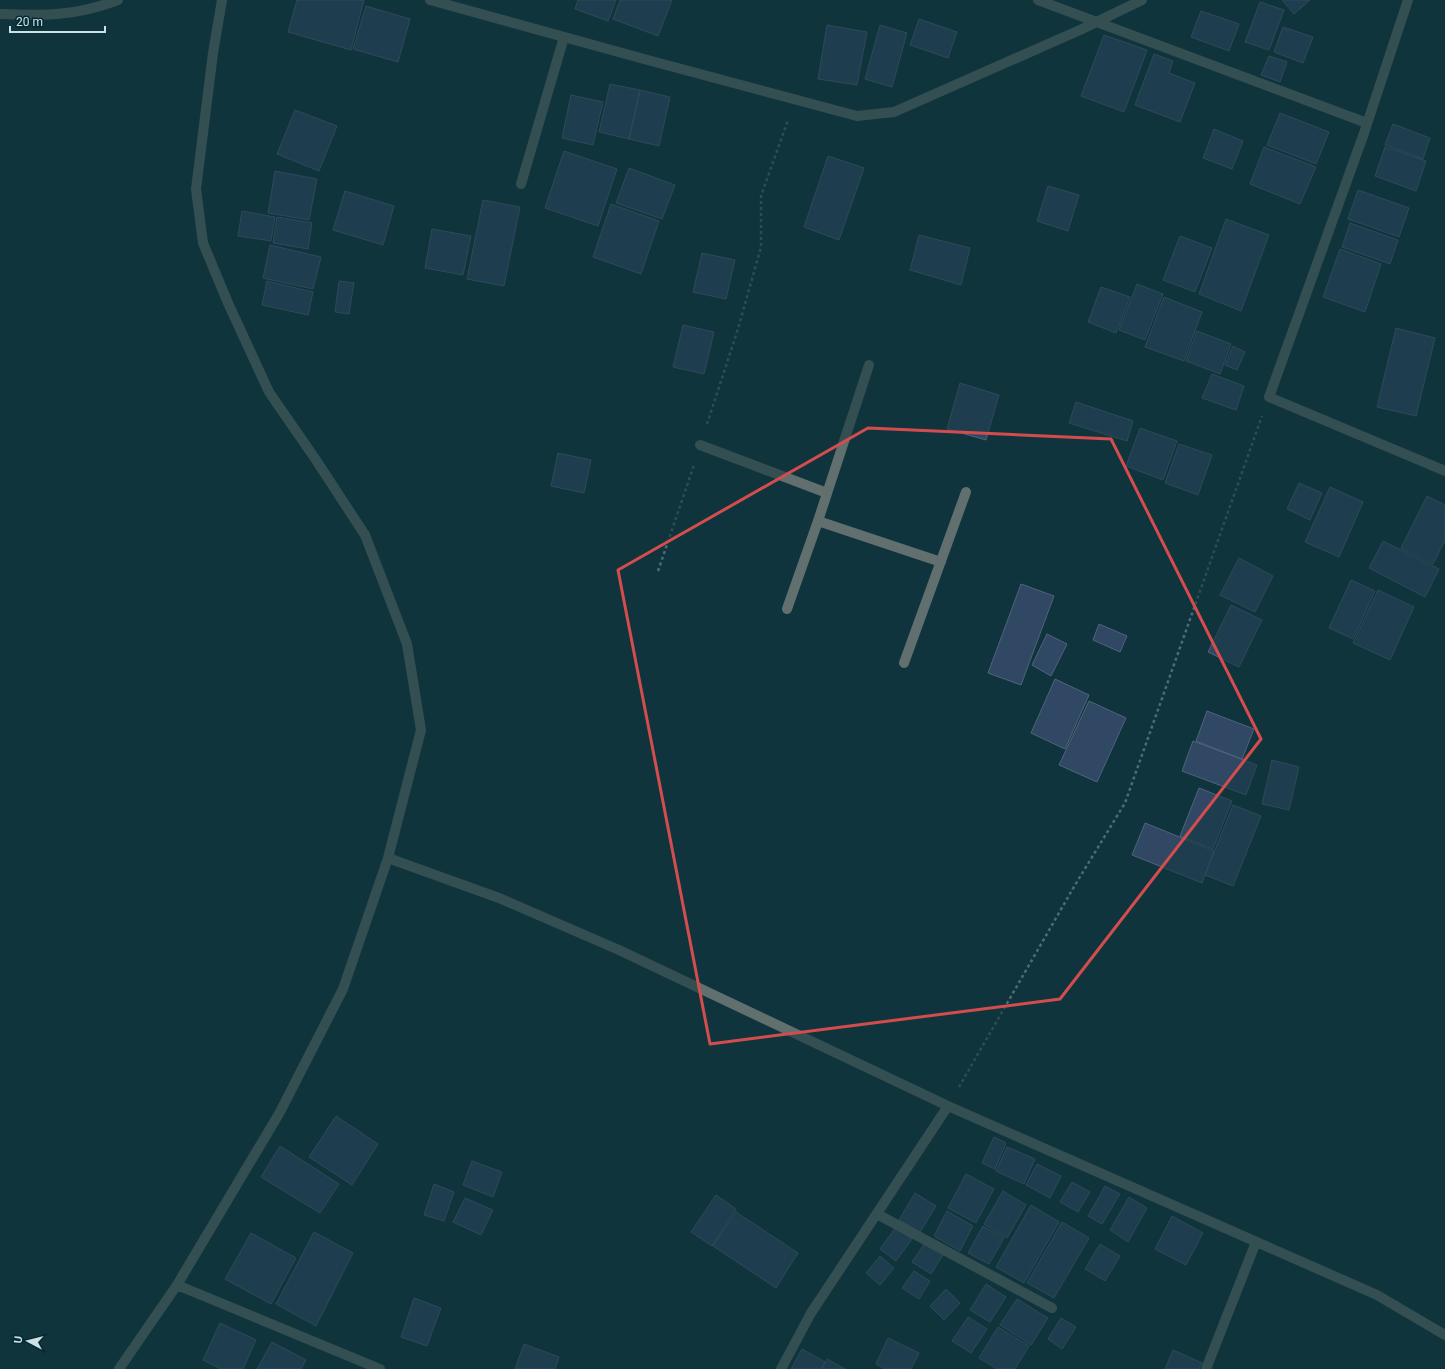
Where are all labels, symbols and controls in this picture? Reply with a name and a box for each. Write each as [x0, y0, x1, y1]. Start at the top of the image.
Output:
scale bar [10, 8, 105, 34]
text: 20 m [16, 15, 43, 29]
north arrow [8, 1321, 48, 1361]
text: U [12, 1335, 25, 1344]

